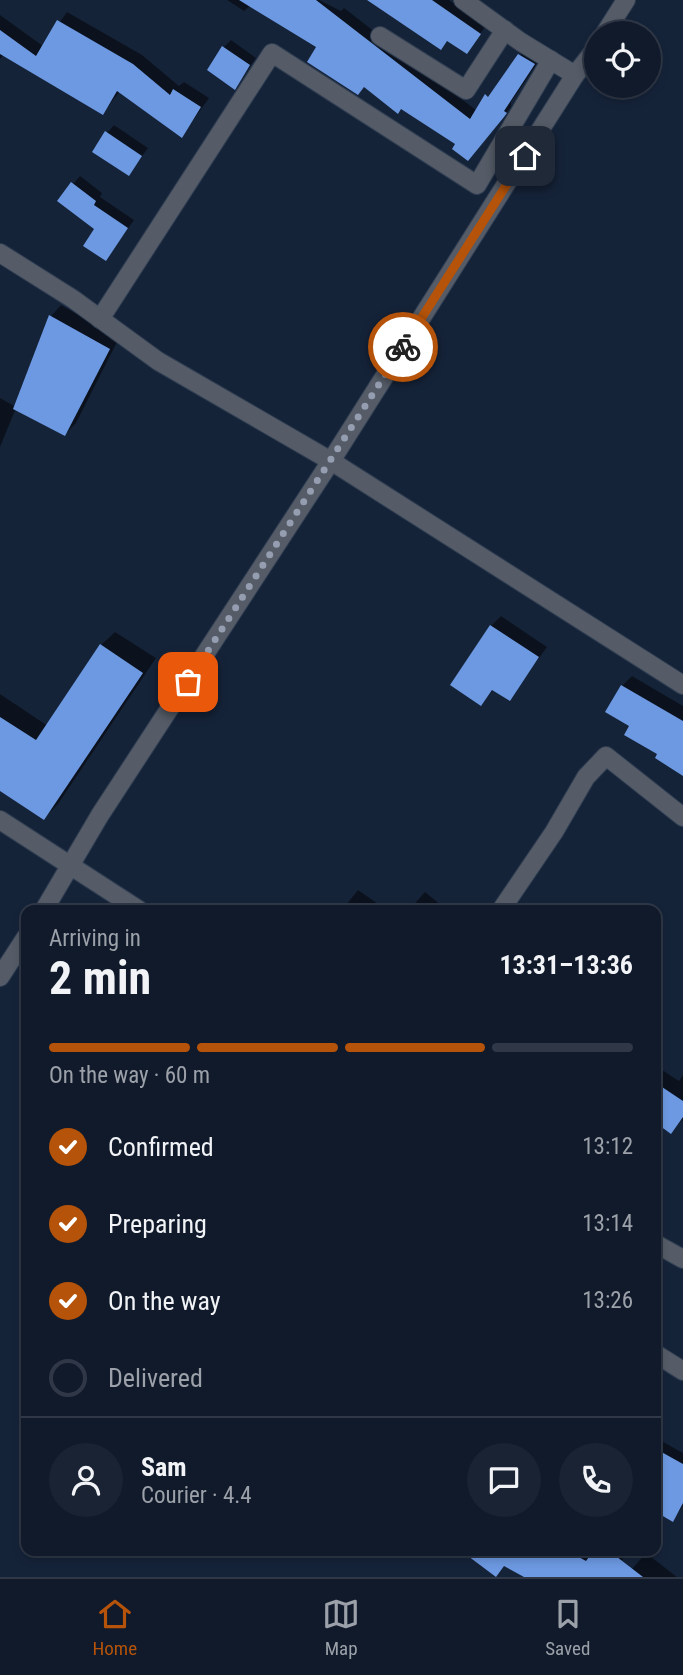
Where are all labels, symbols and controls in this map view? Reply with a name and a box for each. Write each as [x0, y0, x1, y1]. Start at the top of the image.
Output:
map controls [584, 21, 661, 98]
button: locate [584, 21, 661, 98]
pin [495, 126, 555, 186]
icon: home [506, 137, 544, 175]
courier [368, 312, 438, 382]
icon: bike [384, 328, 422, 366]
pin [158, 652, 218, 712]
icon: bag [169, 663, 207, 701]
text: Arriving in [49, 925, 141, 952]
text: 13:31–13:36 [499, 950, 633, 980]
text: 2 min [49, 951, 151, 1005]
text: On the way · 60 m [49, 1062, 210, 1089]
icon: check [49, 1128, 87, 1166]
text: Confirmed [108, 1132, 214, 1162]
text: 13:12 [582, 1133, 633, 1160]
icon: check [49, 1205, 87, 1243]
text: Preparing [108, 1209, 207, 1239]
text: 13:14 [582, 1210, 633, 1237]
icon: check [49, 1282, 87, 1320]
text: On the way [108, 1286, 221, 1316]
text: 13:26 [582, 1287, 633, 1314]
text: Delivered [108, 1363, 203, 1393]
button: person [49, 1443, 123, 1517]
button: chat [467, 1443, 541, 1517]
button: phone [559, 1443, 633, 1517]
text: Sam [141, 1452, 187, 1482]
text: Courier · 4.4 [141, 1482, 252, 1509]
tab: Home [93, 1595, 137, 1660]
tab: Map [322, 1595, 360, 1660]
tab: Saved [545, 1595, 590, 1660]

